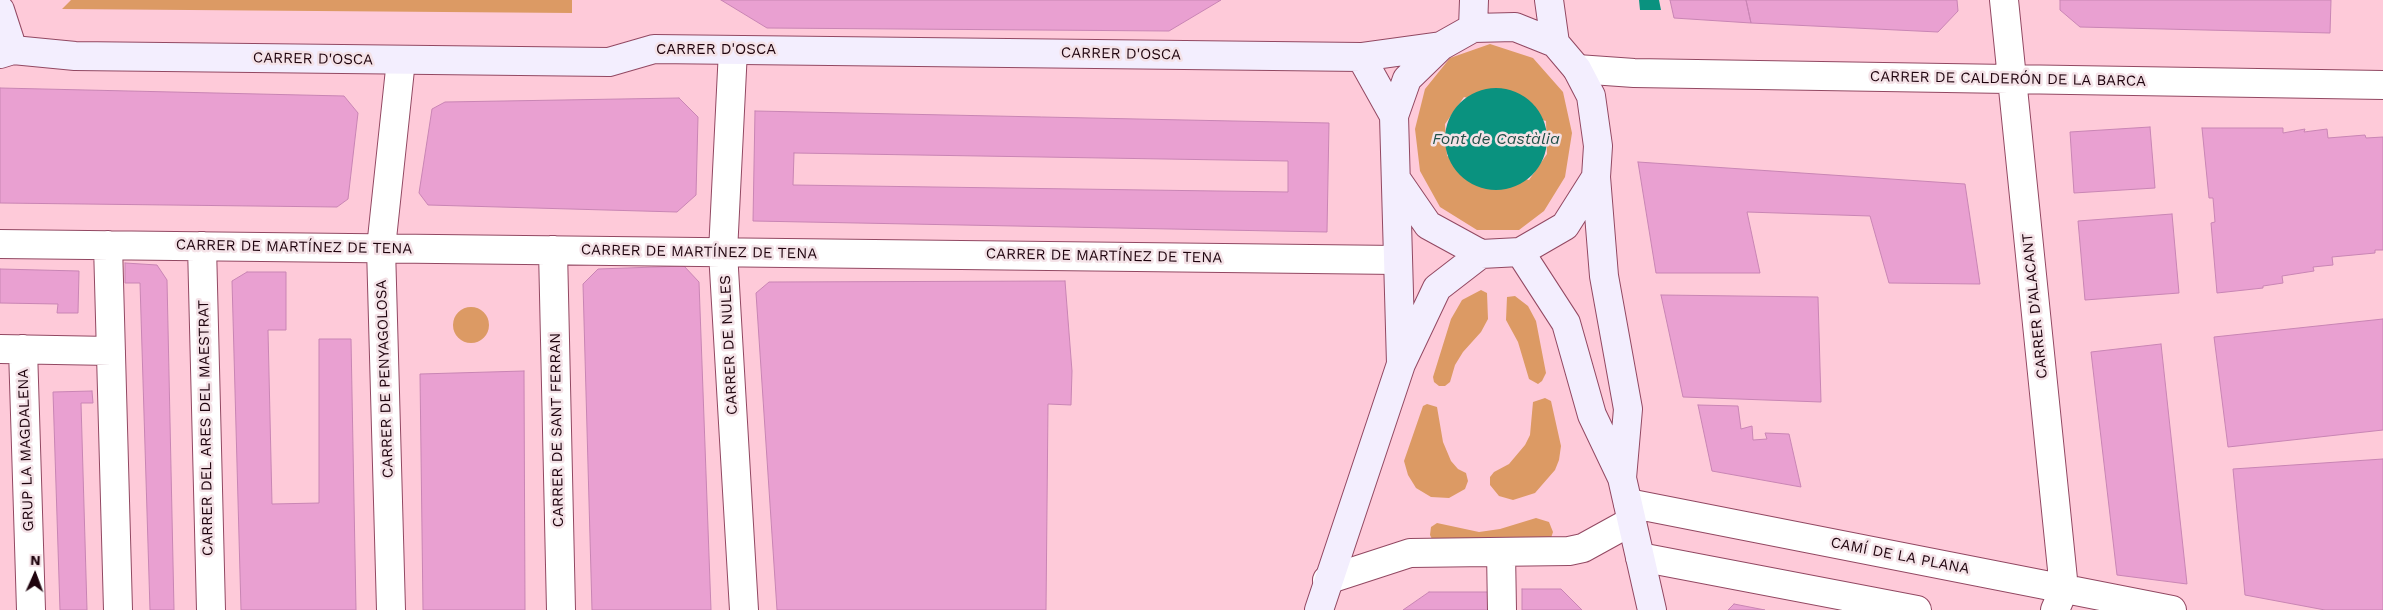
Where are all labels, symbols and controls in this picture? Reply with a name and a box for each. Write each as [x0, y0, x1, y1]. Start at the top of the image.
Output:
street label: CARRER D'OSCA [656, 41, 776, 59]
street label: CARRER D'OSCA [1061, 44, 1181, 64]
street label: CARRER D'OSCA [253, 49, 373, 69]
street label: CARRER DE CALDERÓN DE LA BARCA [1870, 68, 2146, 90]
water label: Font de Castàlia [1432, 129, 1560, 149]
street label: CARRER D'ALACANT [2018, 232, 2052, 380]
street label: CARRER DE MARTÍNEZ DE TENA [176, 236, 412, 258]
street label: CARRER DE MARTÍNEZ DE TENA [581, 241, 817, 263]
street label: CARRER DE MARTÍNEZ DE TENA [986, 245, 1222, 267]
street label: CARRER DE NULES [716, 275, 742, 415]
street label: CARRER DE PENYAGOLOSA [373, 279, 397, 479]
street label: CARRER DEL ARES DEL MAESTRAT [195, 300, 217, 556]
street label: CARRER DE SANT FERRAN [546, 333, 568, 527]
street label: GRUP LA MAGDALENA [14, 368, 38, 532]
street label: CAMÍ DE LA PLANA [1829, 534, 1971, 578]
north arrow [10, 550, 60, 600]
text: N [30, 552, 41, 568]

